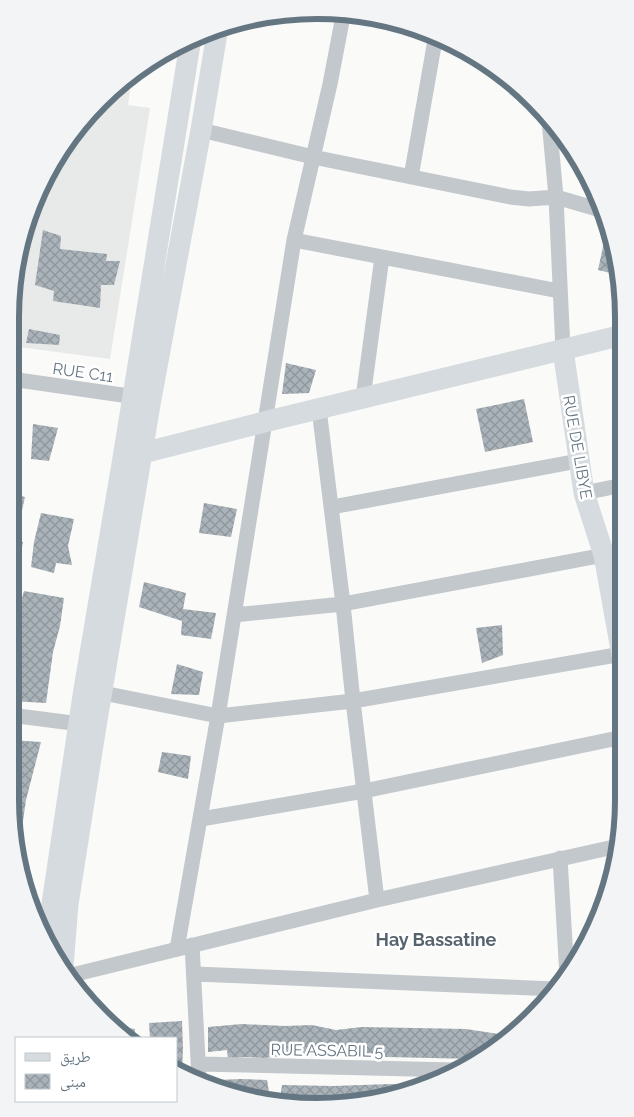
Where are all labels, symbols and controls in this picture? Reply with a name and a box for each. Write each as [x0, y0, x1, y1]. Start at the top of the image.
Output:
street label: RUE C11 [51, 359, 115, 386]
street label: RUE DE LIBYE [559, 394, 596, 501]
district label: Hay Bassatine [376, 929, 497, 950]
legend [15, 1037, 178, 1102]
street label: RUE ASSABIL 5 [270, 1040, 384, 1061]
text: طريق [60, 1048, 91, 1067]
text: مبنى [60, 1073, 86, 1092]

